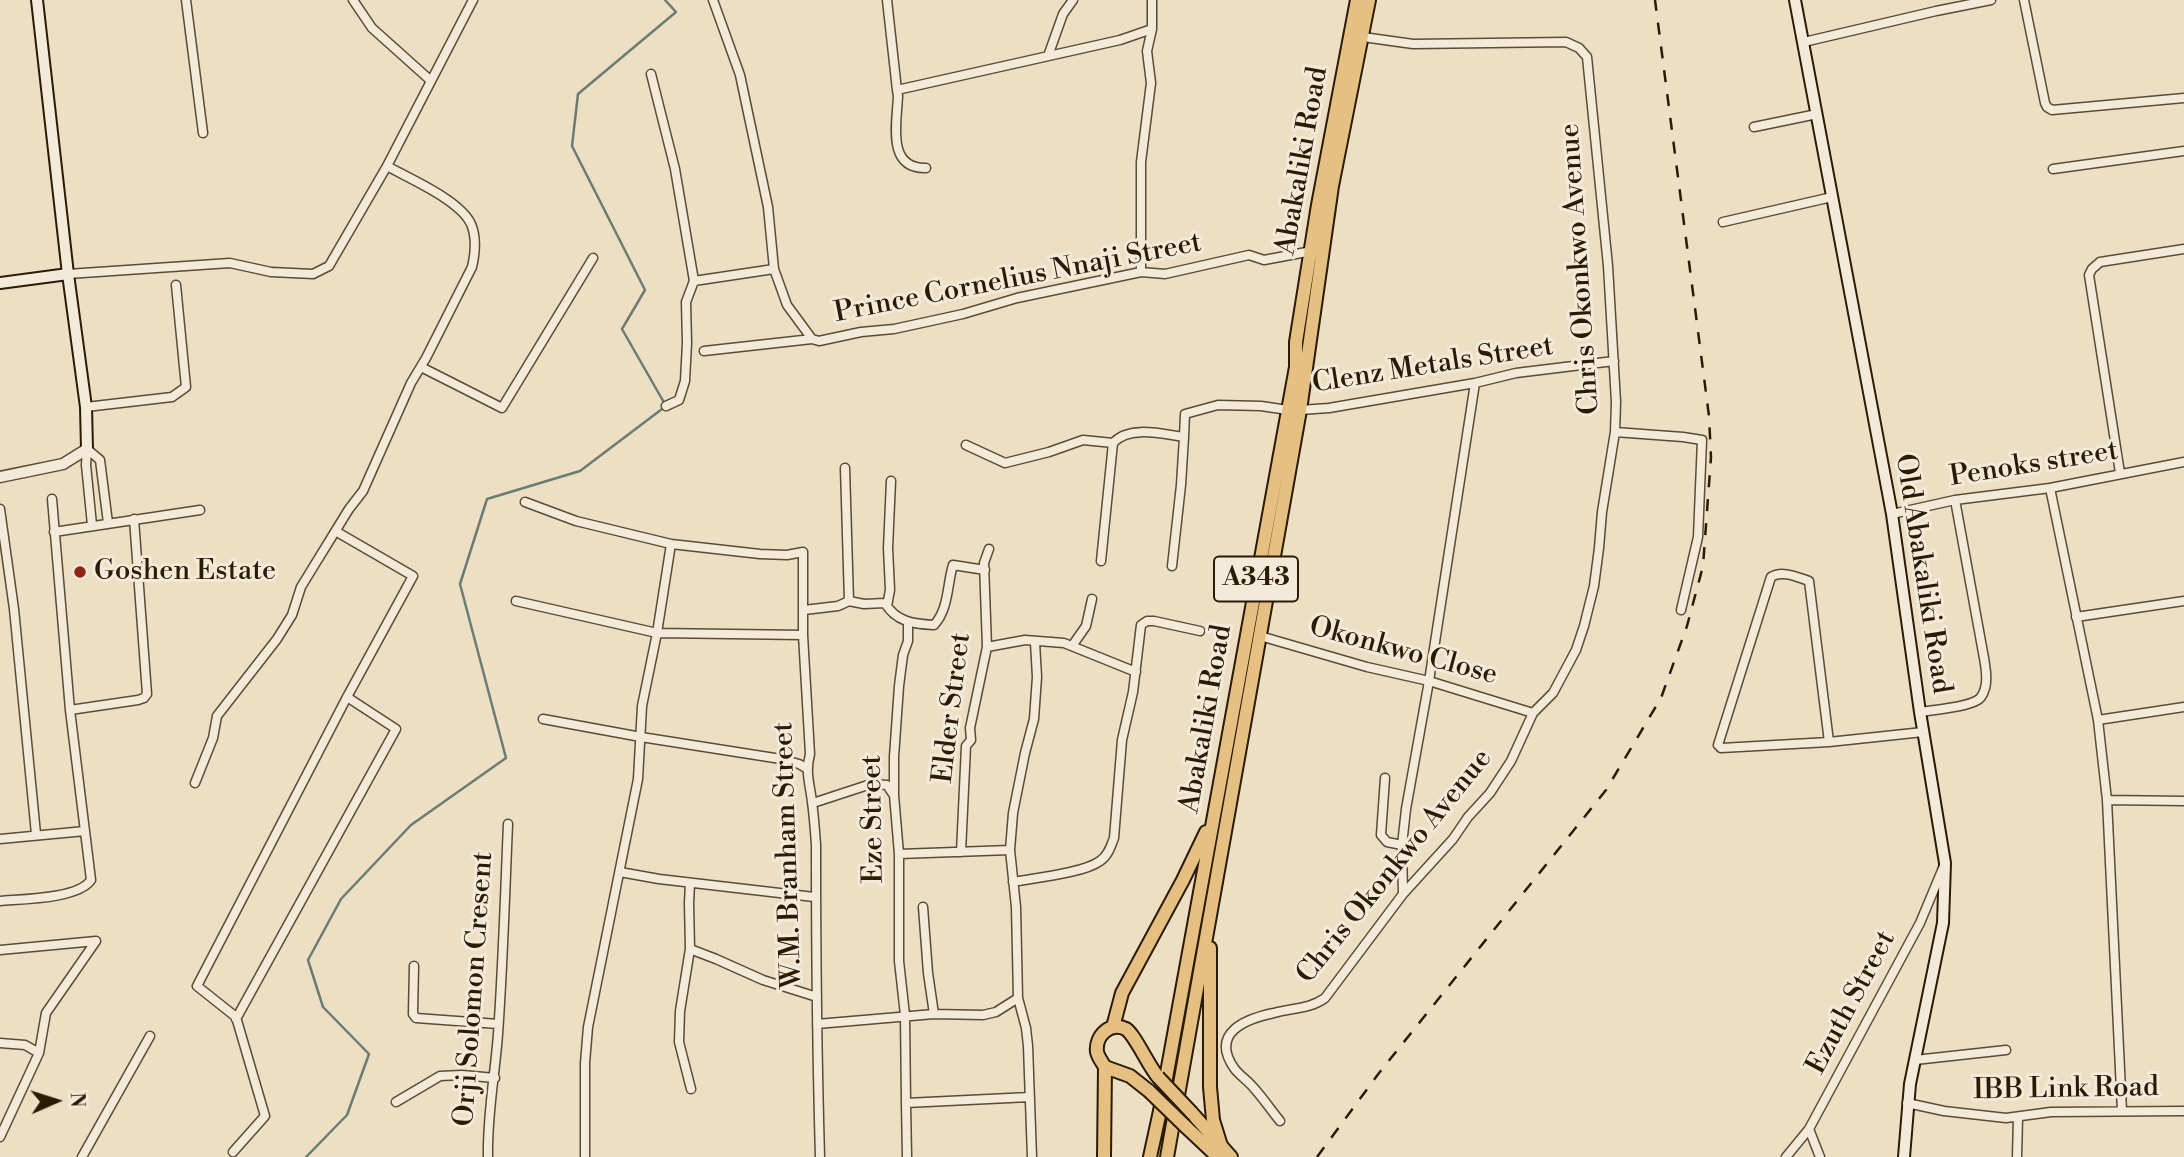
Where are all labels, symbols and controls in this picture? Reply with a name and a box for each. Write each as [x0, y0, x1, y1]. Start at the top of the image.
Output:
street label: Abakaliki Road [1270, 64, 1336, 258]
street label: Chris Okonkwo Avenue [1554, 122, 1608, 416]
street label: Prince Cornelius Nnaji Street [832, 227, 1204, 331]
street label: Clenz Metals Street [1310, 330, 1556, 402]
street label: Penoks street [1947, 435, 2121, 495]
street label: Old Abakaliki Road [1886, 452, 1958, 696]
place label: Goshen Estate [94, 555, 276, 589]
road number: A343 [1214, 556, 1298, 601]
marker: Goshen Estate [72, 564, 88, 580]
street label: Okonkwo Close [1305, 611, 1501, 693]
street label: Abakaliki Road [1174, 622, 1240, 816]
street label: Elder Street [927, 631, 979, 785]
street label: W.M. Branham Street [768, 721, 810, 989]
street label: Chris Okonkwo Avenue [1290, 743, 1500, 991]
street label: Eze Street [856, 754, 892, 884]
street label: Orji Solomon Cresent [449, 850, 501, 1128]
street label: Ezuth Street [1800, 926, 1904, 1080]
north arrow [21, 1066, 91, 1136]
street label: IBB Link Road [1973, 1072, 2159, 1108]
text: N [65, 1092, 89, 1108]

